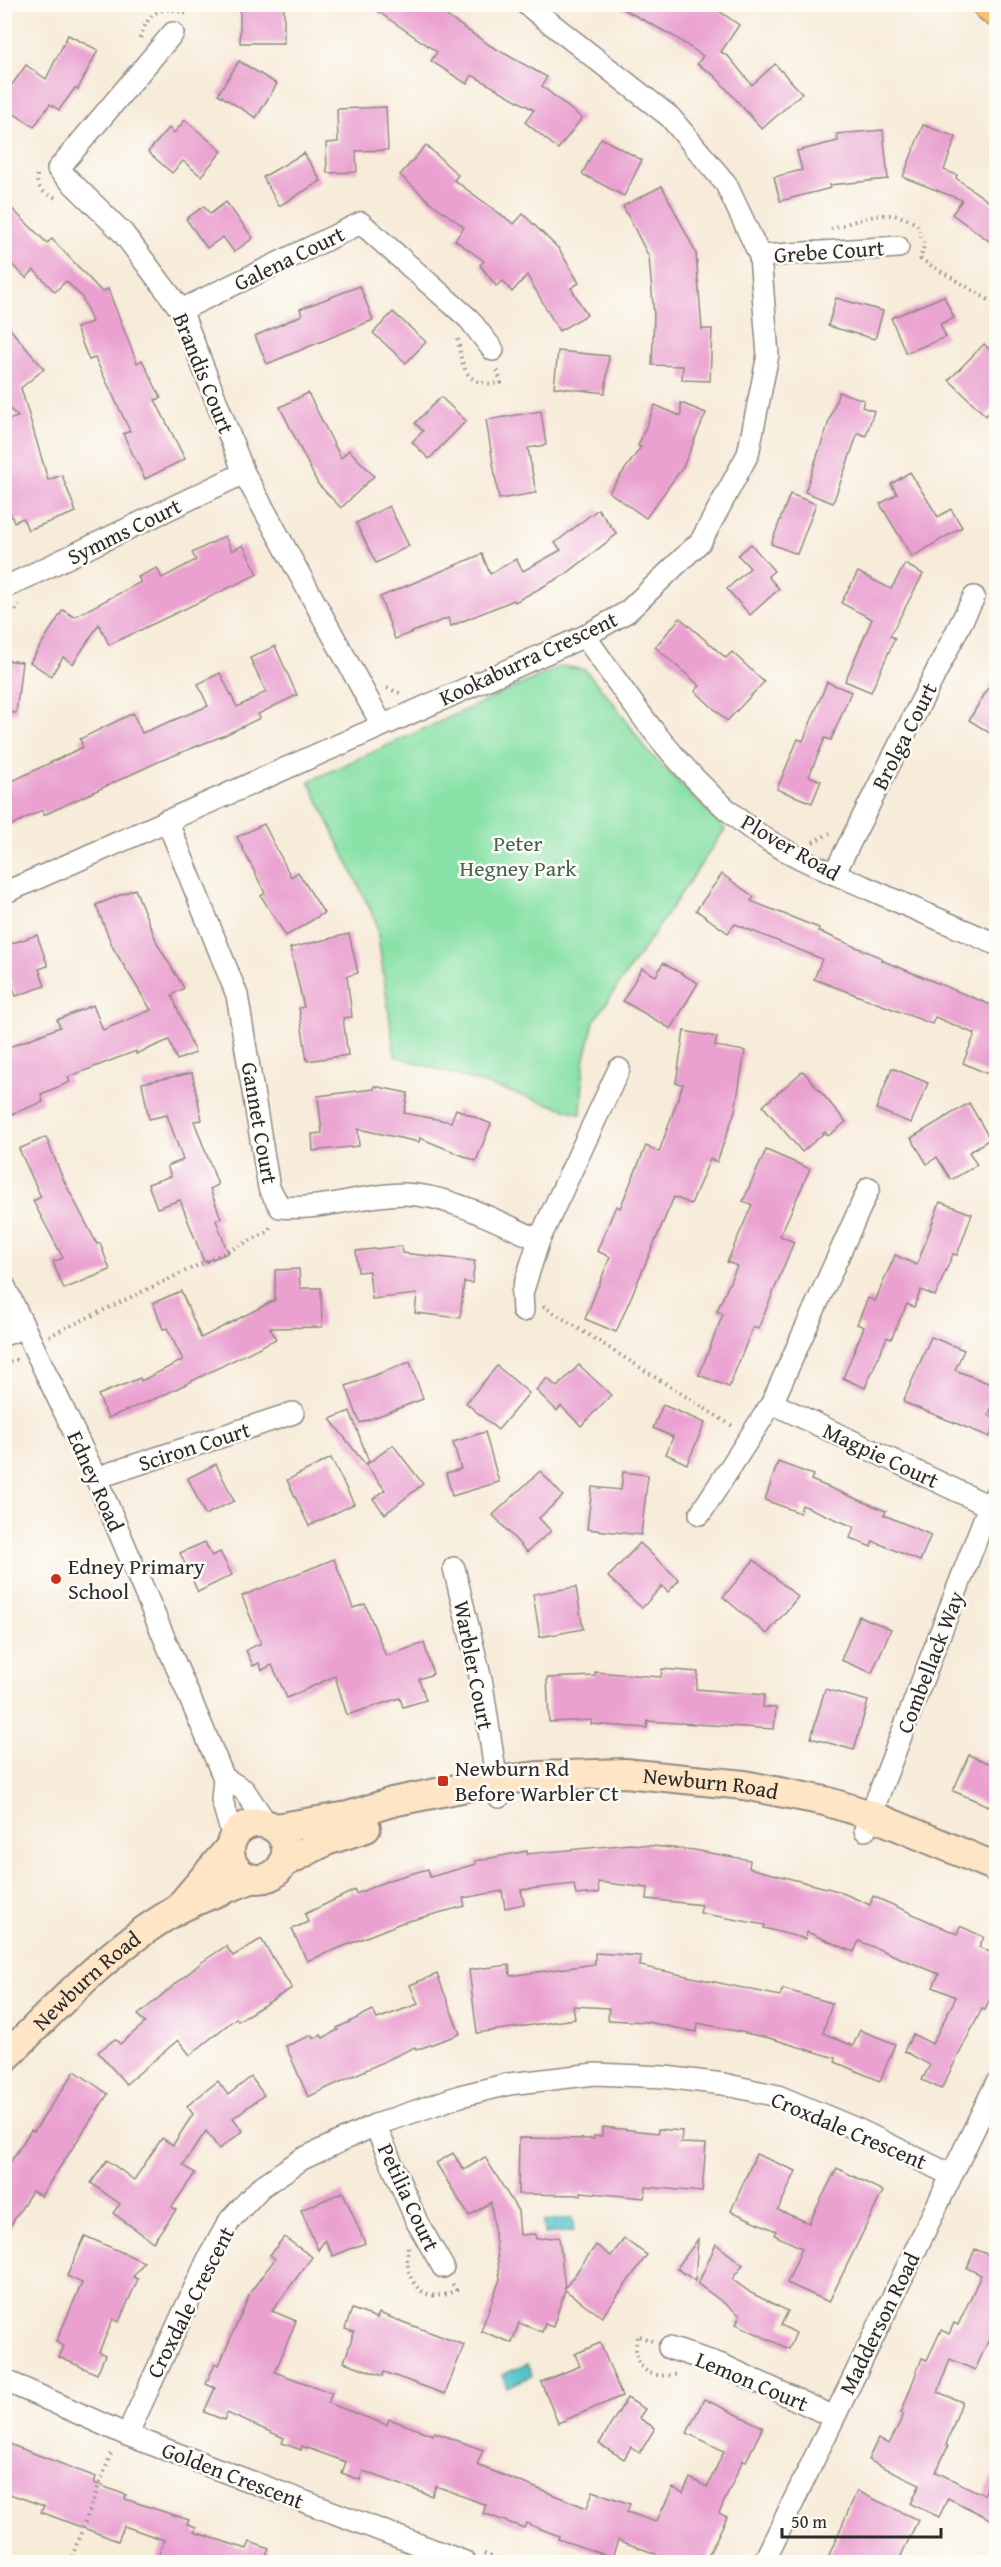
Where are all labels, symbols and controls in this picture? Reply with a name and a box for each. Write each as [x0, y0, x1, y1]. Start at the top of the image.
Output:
street label: Galena Court [228, 217, 350, 299]
street label: Grebe Court [773, 231, 885, 271]
street label: Brandis Court [165, 308, 243, 438]
street label: Symms Court [62, 490, 187, 572]
street label: Kookaburra Crescent [434, 603, 623, 713]
street label: Brolga Court [863, 677, 945, 795]
street label: Plover Road [736, 806, 847, 888]
park label: Peter Hegney Park [460, 827, 577, 884]
street label: Gannet Court [234, 1060, 286, 1187]
street label: Sciron Court [134, 1413, 254, 1479]
street label: Magpie Court [818, 1414, 944, 1496]
street label: Edney Road [60, 1425, 133, 1537]
place label: Edney Primary School [68, 1550, 205, 1607]
marker: Edney Primary School [49, 1572, 63, 1586]
street label: Combellack Way [888, 1586, 972, 1738]
street label: Warbler Court [446, 1598, 502, 1733]
place label: Newburn Rd Before Warbler Ct [455, 1752, 619, 1809]
street label: Newburn Road [642, 1759, 781, 1807]
marker: Newburn Rd Before Warbler Ct [436, 1774, 450, 1788]
street label: Newburn Road [25, 1922, 147, 2038]
street label: Croxdale Crescent [766, 2083, 932, 2177]
street label: Petilia Court [370, 2138, 448, 2256]
street label: Croxdale Crescent [138, 2221, 242, 2383]
street label: Madderson Road [831, 2246, 927, 2399]
street label: Lemon Court [691, 2343, 813, 2419]
street label: Golden Crescent [157, 2433, 309, 2517]
scale bar [782, 2501, 941, 2539]
text: 50 m [791, 2508, 827, 2535]

